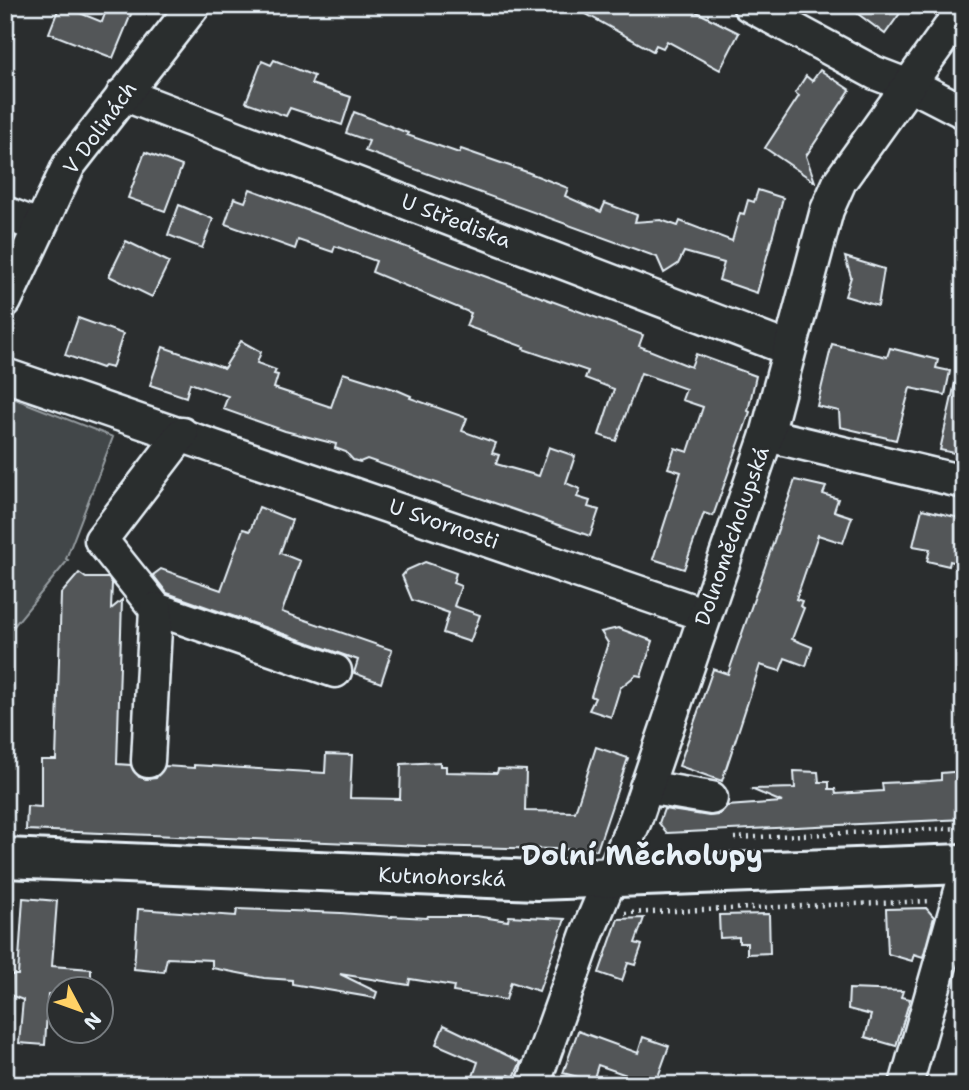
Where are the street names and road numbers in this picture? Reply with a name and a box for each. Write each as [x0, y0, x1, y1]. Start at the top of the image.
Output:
street label: V Dolinách [57, 76, 143, 180]
street label: U Střediska [397, 187, 515, 255]
street label: Dolnoměcholupská [688, 443, 776, 629]
street label: U Svornosti [385, 492, 503, 556]
street label: Kutnohorská [378, 861, 506, 893]

